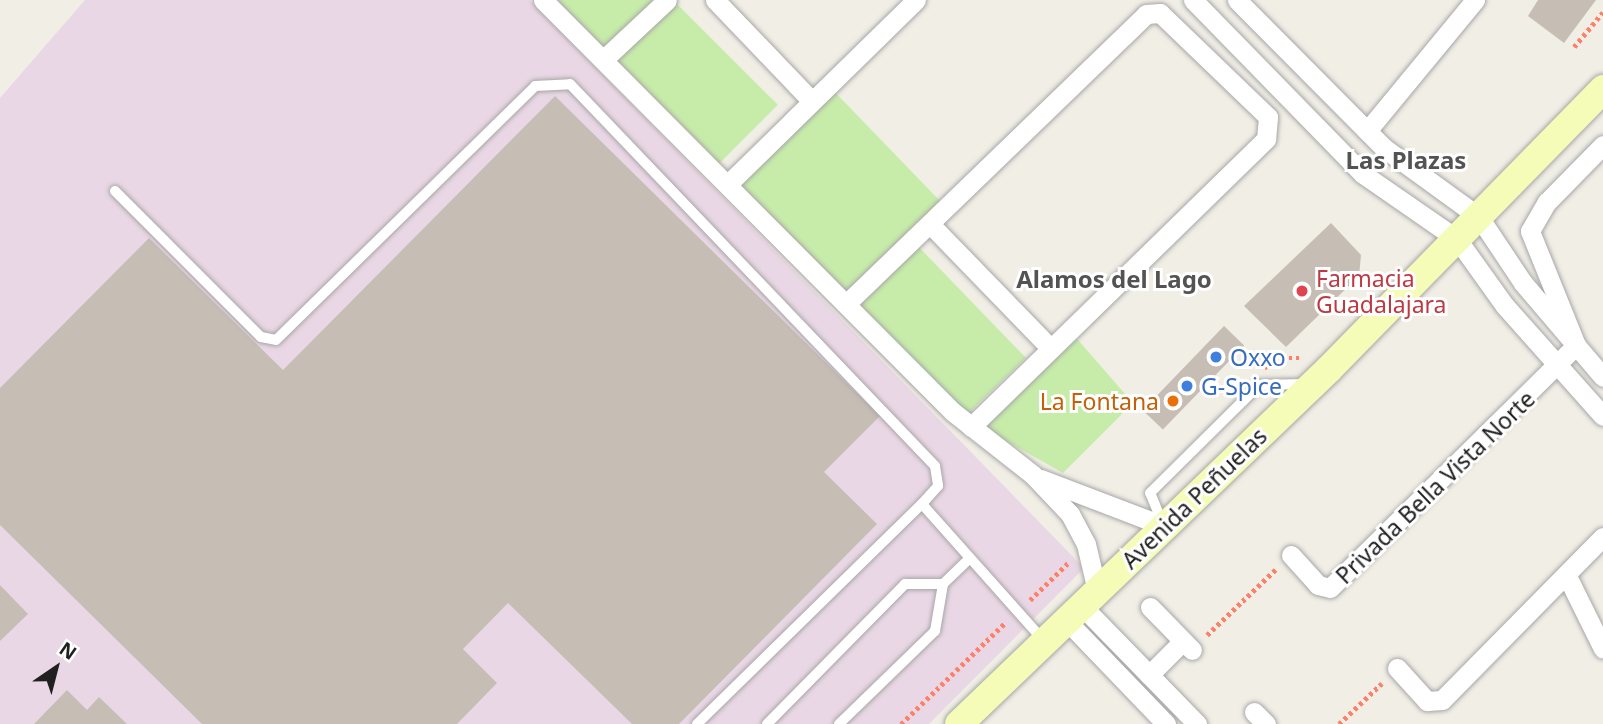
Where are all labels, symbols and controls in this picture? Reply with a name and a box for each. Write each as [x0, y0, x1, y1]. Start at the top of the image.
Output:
district label: Las Plazas [1346, 146, 1466, 174]
place label: Farmacia Guadalajara [1316, 264, 1447, 318]
district label: Alamos del Lago [1016, 265, 1212, 293]
marker: Farmacia Guadalajara [1294, 283, 1310, 299]
place label: Oxxo [1230, 343, 1286, 371]
marker: Oxxo [1208, 349, 1224, 365]
place label: G-Spice [1201, 372, 1282, 400]
marker: G-Spice [1179, 378, 1195, 394]
street label: Privada Bella Vista Norte [1330, 385, 1540, 589]
place label: La Fontana [1040, 387, 1159, 415]
marker: La Fontana [1165, 393, 1181, 409]
street label: Avenida Peñuelas [1116, 422, 1272, 574]
north arrow [21, 633, 91, 703]
text: N [54, 636, 82, 666]

